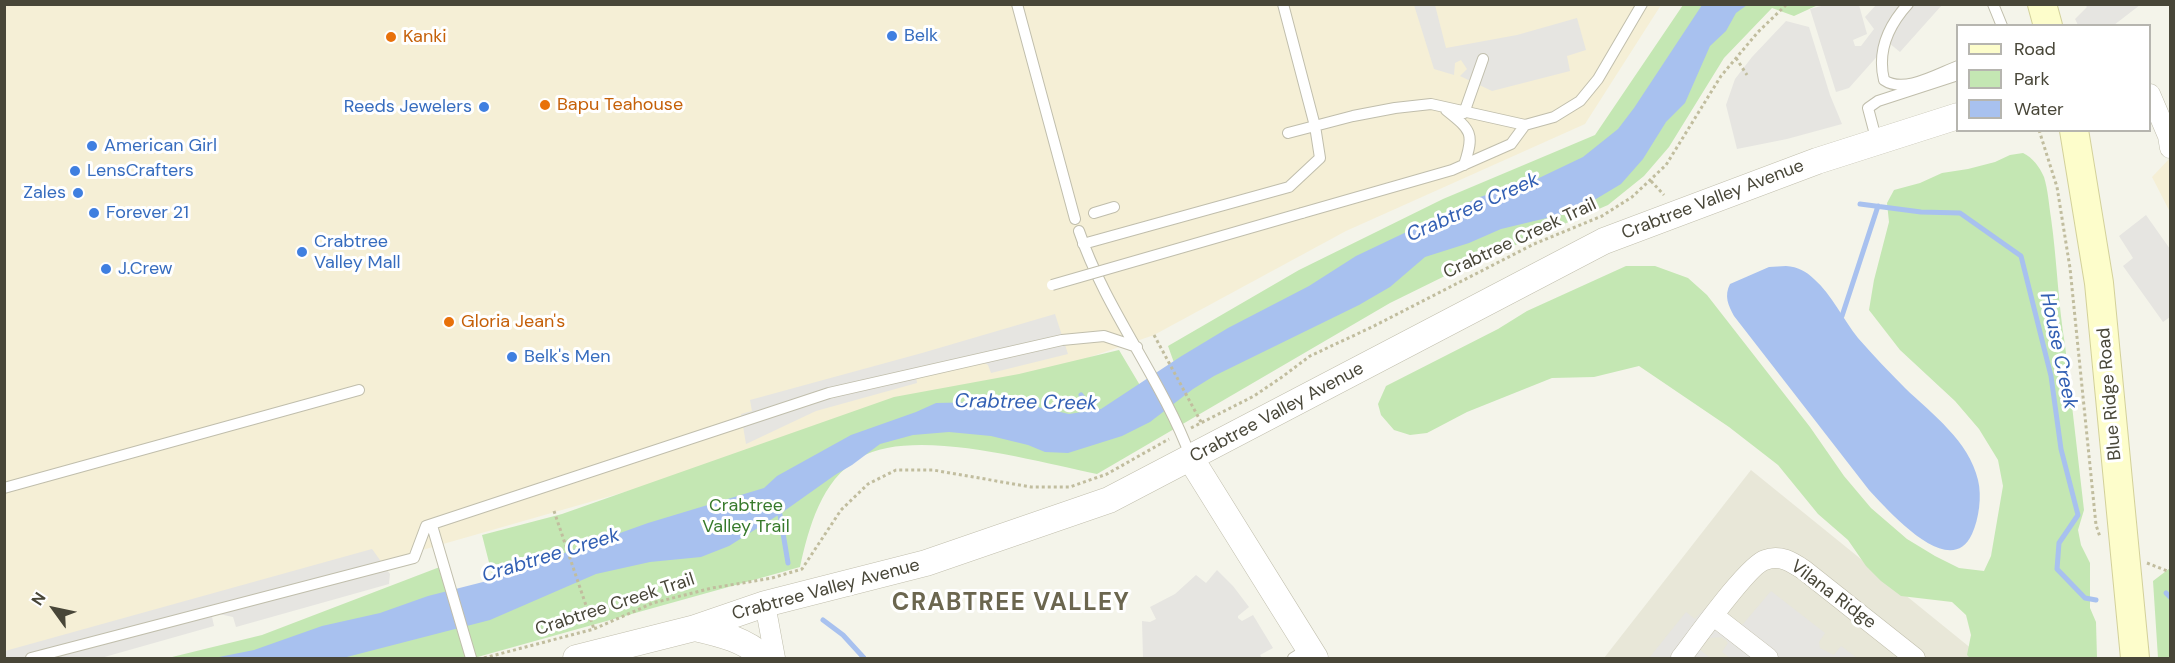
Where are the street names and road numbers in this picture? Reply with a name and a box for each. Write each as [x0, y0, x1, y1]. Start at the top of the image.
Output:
street label: Crabtree Valley Avenue [1619, 155, 1807, 245]
street label: Crabtree Creek Trail [1440, 194, 1600, 284]
street label: Blue Ridge Road [2093, 327, 2127, 461]
street label: Crabtree Valley Avenue [1186, 358, 1368, 468]
street label: Crabtree Valley Avenue [730, 555, 922, 625]
street label: Vilana Ridge [1786, 556, 1880, 634]
street label: Crabtree Creek Trail [533, 569, 697, 641]

